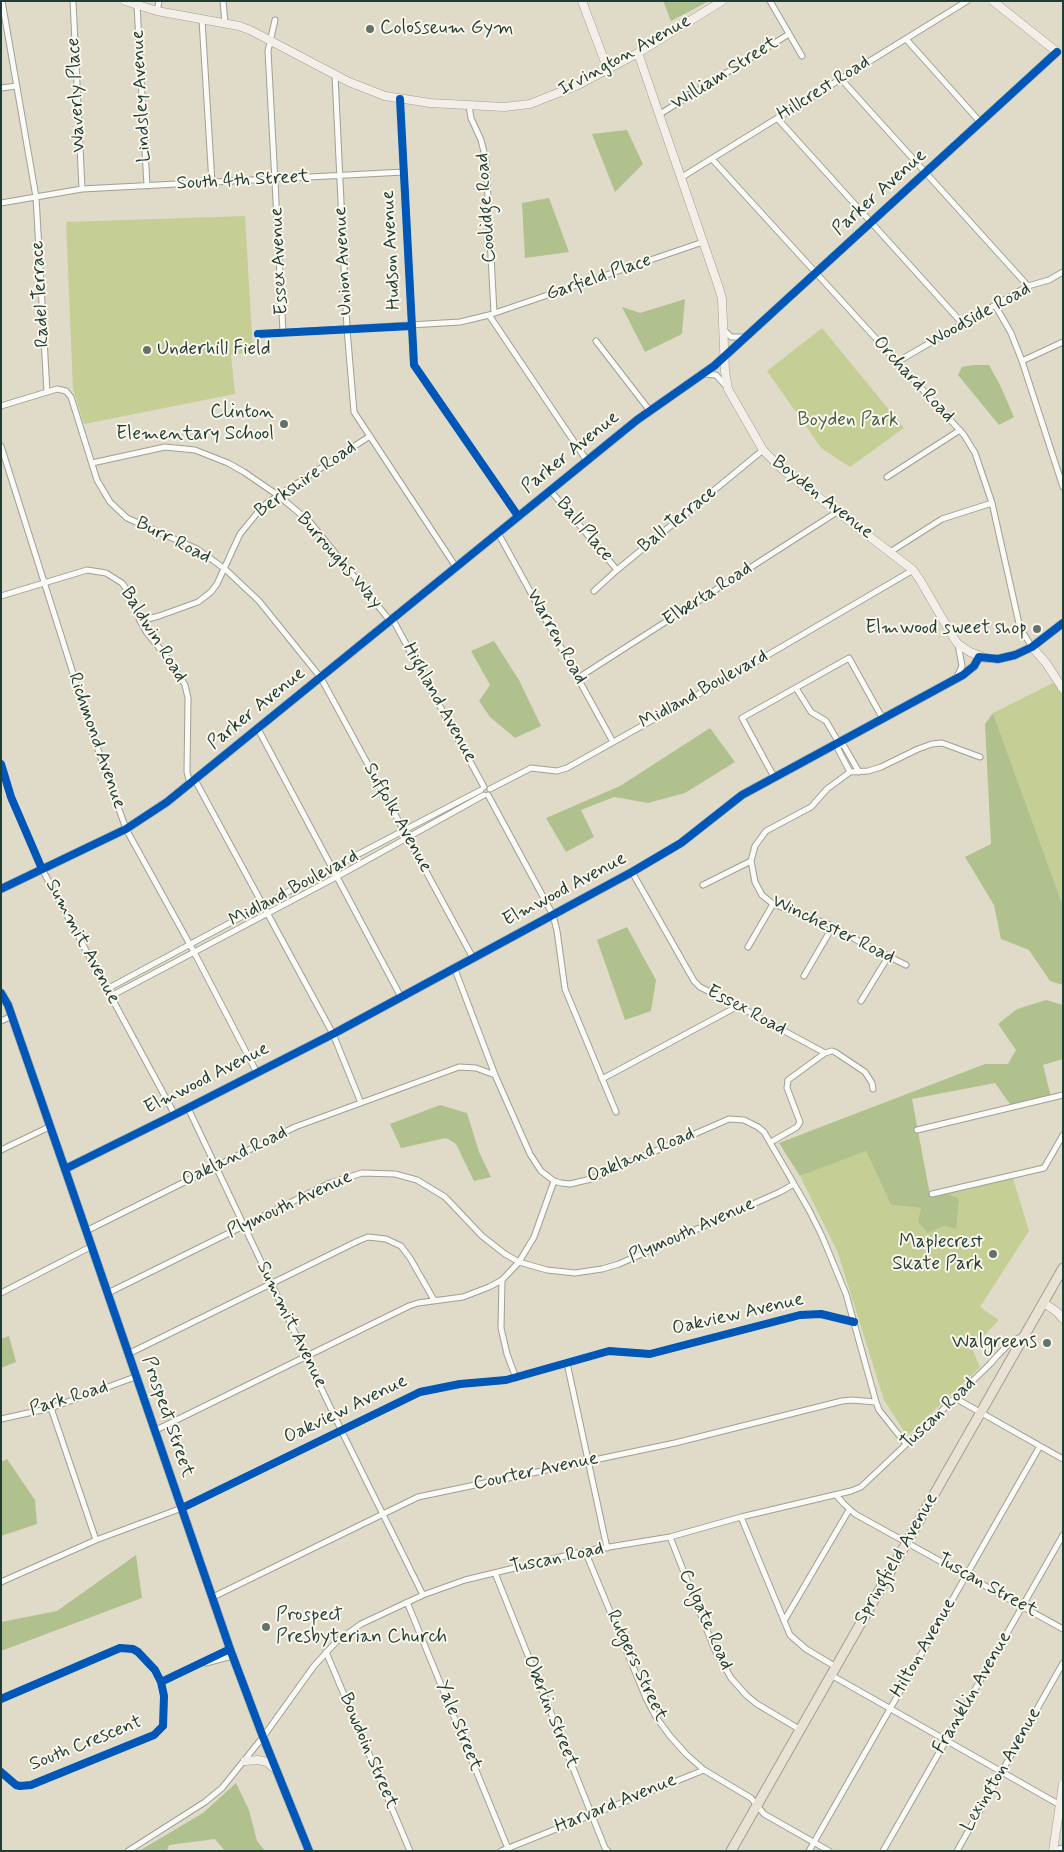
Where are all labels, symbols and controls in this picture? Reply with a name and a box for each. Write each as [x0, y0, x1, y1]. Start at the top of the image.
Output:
street label: Irvington Avenue [555, 10, 695, 102]
place label: Colosseum Gym [380, 18, 514, 40]
marker: Colosseum Gym [364, 23, 376, 35]
street label: Lindsley Avenue [127, 29, 157, 163]
street label: William Street [667, 32, 783, 116]
street label: Waverly Place [63, 37, 91, 153]
street label: Hillcrest Road [773, 51, 875, 127]
street label: Parker Avenue [828, 145, 932, 241]
street label: Coolidge Road [472, 152, 502, 264]
street label: South 4th Street [176, 166, 310, 196]
street label: Hudson Avenue [377, 189, 407, 311]
street label: Essex Avenue [266, 206, 294, 316]
street label: Union Avenue [330, 206, 358, 316]
street label: Radel Terrace [27, 240, 55, 348]
street label: Garfield Place [544, 249, 654, 307]
street label: Woodside Road [923, 278, 1035, 354]
street label: Orchard Road [867, 332, 959, 428]
place label: Underhill Field [157, 339, 271, 361]
marker: Underhill Field [141, 344, 153, 356]
place label: Clinton Elementary School [116, 402, 274, 446]
street label: Parker Avenue [518, 407, 624, 499]
park label: Boyden Park [798, 410, 898, 432]
marker: Clinton Elementary School [278, 418, 290, 430]
street label: Berkshire Road [251, 437, 361, 523]
street label: Boyden Avenue [767, 451, 877, 545]
street label: Ball Terrace [634, 481, 722, 559]
street label: Ball Place [550, 493, 618, 567]
street label: Burroughs Way [291, 508, 387, 614]
street label: Burr Road [132, 512, 214, 570]
street label: Elberta Road [659, 558, 757, 632]
street label: Baldwin Road [115, 583, 191, 687]
street label: Warren Road [521, 586, 591, 688]
place label: Elmwood sweet shop [865, 618, 1027, 640]
marker: Elmwood sweet shop [1031, 623, 1043, 635]
street label: Highland Avenue [397, 639, 481, 767]
street label: Midland Boulevard [636, 645, 772, 735]
street label: Parker Avenue [204, 663, 310, 755]
street label: Richmond Avenue [62, 670, 130, 812]
street label: Suffolk Avenue [358, 759, 436, 877]
street label: Midland Boulevard [225, 845, 363, 933]
street label: Elmwood Avenue [499, 848, 631, 932]
street label: Summit Avenue [40, 876, 124, 1008]
street label: Winchester Road [768, 890, 898, 970]
street label: Essex Road [702, 981, 790, 1041]
street label: Elmwood Avenue [141, 1038, 273, 1120]
street label: Oakland Road [179, 1122, 291, 1192]
street label: Oakland Road [584, 1123, 698, 1189]
street label: Plymouth Avenue [224, 1166, 356, 1244]
street label: Plymouth Avenue [626, 1193, 758, 1269]
place label: Maplecrest Skate Park [892, 1232, 983, 1276]
marker: Maplecrest Skate Park [987, 1248, 999, 1260]
street label: Summit Avenue [251, 1258, 331, 1392]
street label: Oakview Avenue [670, 1289, 806, 1341]
place label: Walgreens [952, 1332, 1037, 1354]
marker: Walgreens [1041, 1337, 1053, 1349]
street label: Prospect Street [136, 1354, 198, 1480]
street label: Oakview Avenue [281, 1370, 411, 1450]
street label: Tuscan Road [897, 1373, 981, 1455]
street label: Park Road [27, 1376, 111, 1422]
street label: Courter Avenue [472, 1448, 600, 1496]
street label: Springfield Avenue [850, 1489, 944, 1629]
street label: Tuscan Road [508, 1538, 606, 1580]
street label: Tuscan Street [933, 1549, 1041, 1623]
street label: Colgate Road [673, 1566, 737, 1674]
street label: Hilton Avenue [886, 1594, 962, 1702]
place label: Prospect Presbyterian Church [276, 1605, 447, 1649]
street label: Rutgers Street [600, 1607, 672, 1725]
marker: Prospect Presbyterian Church [260, 1621, 272, 1633]
street label: Franklin Avenue [929, 1628, 1017, 1758]
street label: Oberlin Street [517, 1652, 583, 1772]
street label: Yale Street [430, 1678, 486, 1774]
street label: Bowdoin Street [333, 1690, 403, 1812]
street label: Lexington Avenue [957, 1704, 1047, 1836]
street label: South Crescent [26, 1711, 146, 1777]
street label: Harvard Avenue [552, 1769, 680, 1839]

